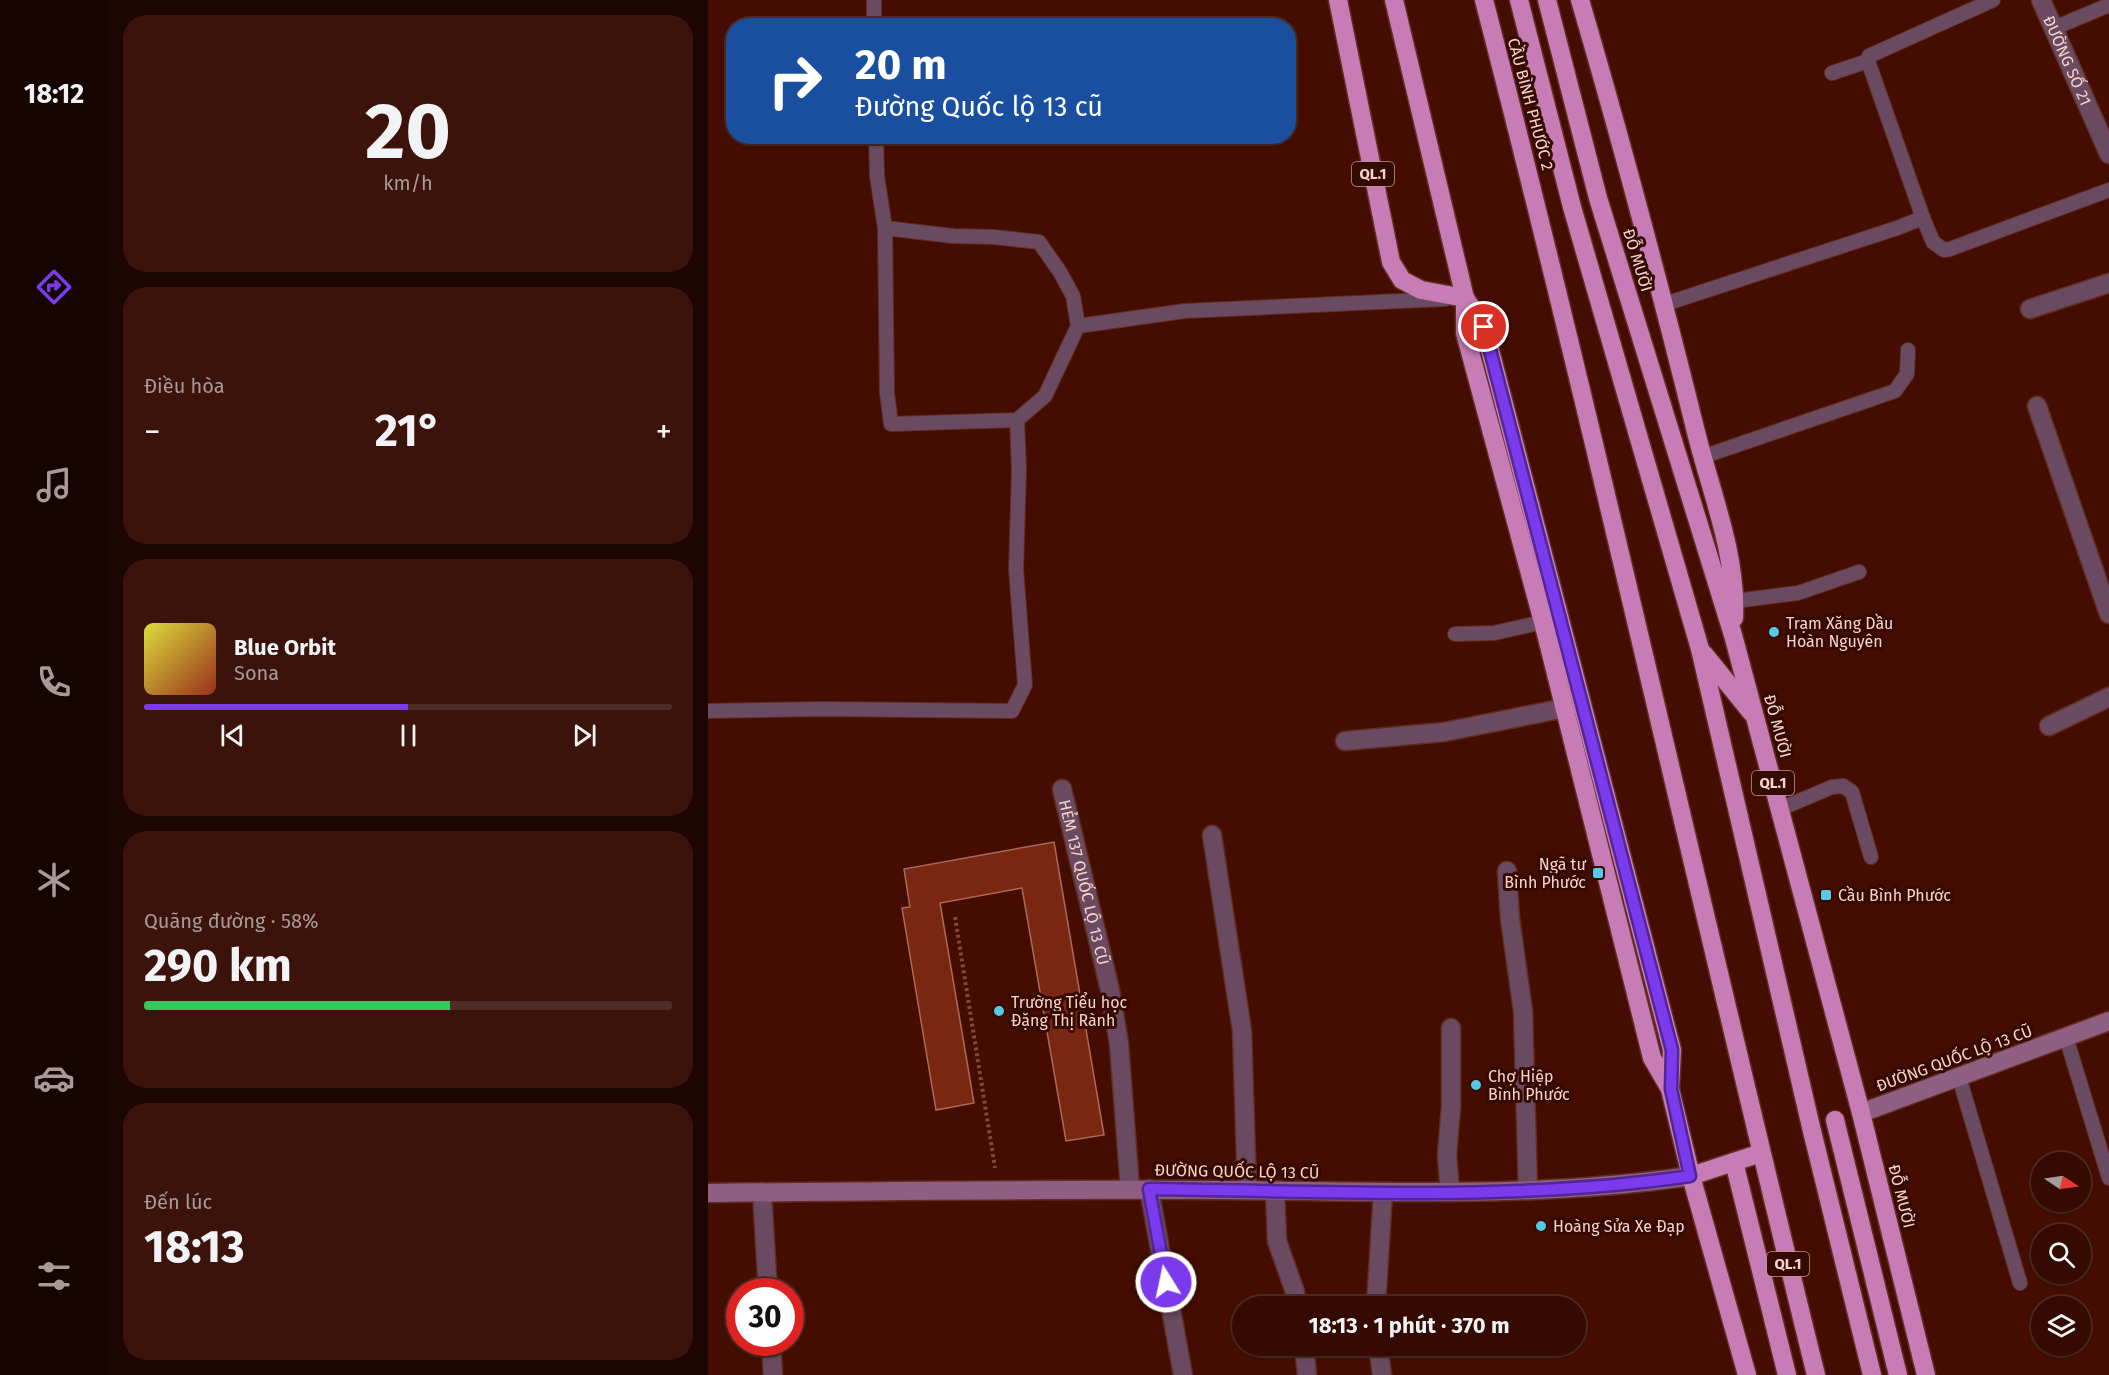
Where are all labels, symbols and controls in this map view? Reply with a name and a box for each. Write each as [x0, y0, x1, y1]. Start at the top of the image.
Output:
street label: ĐƯỜNG SỐ 21 [2039, 13, 2095, 108]
street label: CẦU BÌNH PHƯỚC 2 [1504, 35, 1559, 173]
text: 20 m [855, 40, 947, 90]
icon: right [756, 42, 834, 120]
text: 18:12 [24, 78, 84, 110]
text: 20 [365, 85, 451, 179]
text: Đường Quốc lộ 13 cũ [855, 91, 1103, 123]
road number: QL.1 [1352, 162, 1394, 186]
text: km/h [383, 171, 433, 195]
street label: ĐỖ MƯỜI [1619, 226, 1658, 294]
icon: directions [33, 266, 75, 308]
pin [1458, 301, 1509, 352]
icon: arrive [1467, 310, 1500, 343]
text: Điều hòa [144, 374, 225, 398]
text: 21° [375, 404, 441, 458]
text: − [144, 412, 161, 452]
text: + [656, 412, 672, 452]
icon: music [33, 464, 75, 506]
place label: Trạm Xăng Dầu Hoàn Nguyên [1786, 613, 1893, 651]
marker: Trạm Xăng Dầu Hoàn Nguyên [1767, 625, 1781, 639]
text: Blue Orbit [234, 634, 336, 661]
icon: phone [33, 661, 75, 703]
text: Sona [234, 661, 279, 685]
street label: ĐỖ MƯỜI [1760, 692, 1797, 760]
icon: previous [216, 719, 249, 752]
icon: pause [392, 719, 425, 752]
icon: next [568, 719, 601, 752]
road number: QL.1 [1752, 771, 1794, 795]
street label: HẺM 137 QUỐC LỘ 13 CŨ [1055, 798, 1113, 967]
place label: Ngã tư Bình Phước [1504, 855, 1586, 892]
icon: climate [33, 859, 75, 901]
marker: Ngã tư Bình Phước [1591, 866, 1605, 880]
place label: Cầu Bình Phước [1838, 885, 1951, 905]
marker: Cầu Bình Phước [1819, 888, 1833, 902]
text: Quãng đường · 58% [144, 909, 318, 933]
text: 290 km [144, 939, 292, 993]
place label: Trường Tiểu học Đặng Thị Rành [1011, 992, 1127, 1030]
marker: Trường Tiểu học Đặng Thị Rành [992, 1004, 1006, 1018]
street label: ĐƯỜNG QUỐC LỘ 13 CŨ [1872, 1019, 2035, 1096]
icon: car [33, 1057, 75, 1099]
place label: Chợ Hiệp Bình Phước [1488, 1067, 1570, 1104]
marker: Chợ Hiệp Bình Phước [1469, 1078, 1483, 1092]
north arrow [2031, 1152, 2091, 1212]
map controls [2031, 1152, 2091, 1356]
street label: ĐƯỜNG QUỐC LỘ 13 CŨ [1154, 1158, 1320, 1182]
street label: ĐỖ MƯỜI [1884, 1162, 1921, 1230]
text: Đến lúc [144, 1190, 212, 1214]
place label: Hoàng Sửa Xe Đạp [1553, 1217, 1685, 1236]
marker: Hoàng Sửa Xe Đạp [1534, 1219, 1548, 1233]
text: 18:13 [144, 1220, 245, 1274]
button: search [2031, 1224, 2091, 1284]
position arrow [1134, 1250, 1198, 1314]
road number: QL.1 [1767, 1252, 1809, 1276]
icon: filters [33, 1255, 75, 1297]
speed limit sign: 30 [726, 1278, 804, 1356]
button: layers [2031, 1296, 2091, 1356]
text: 18:13 · 1 phút · 370 m [1309, 1312, 1509, 1339]

